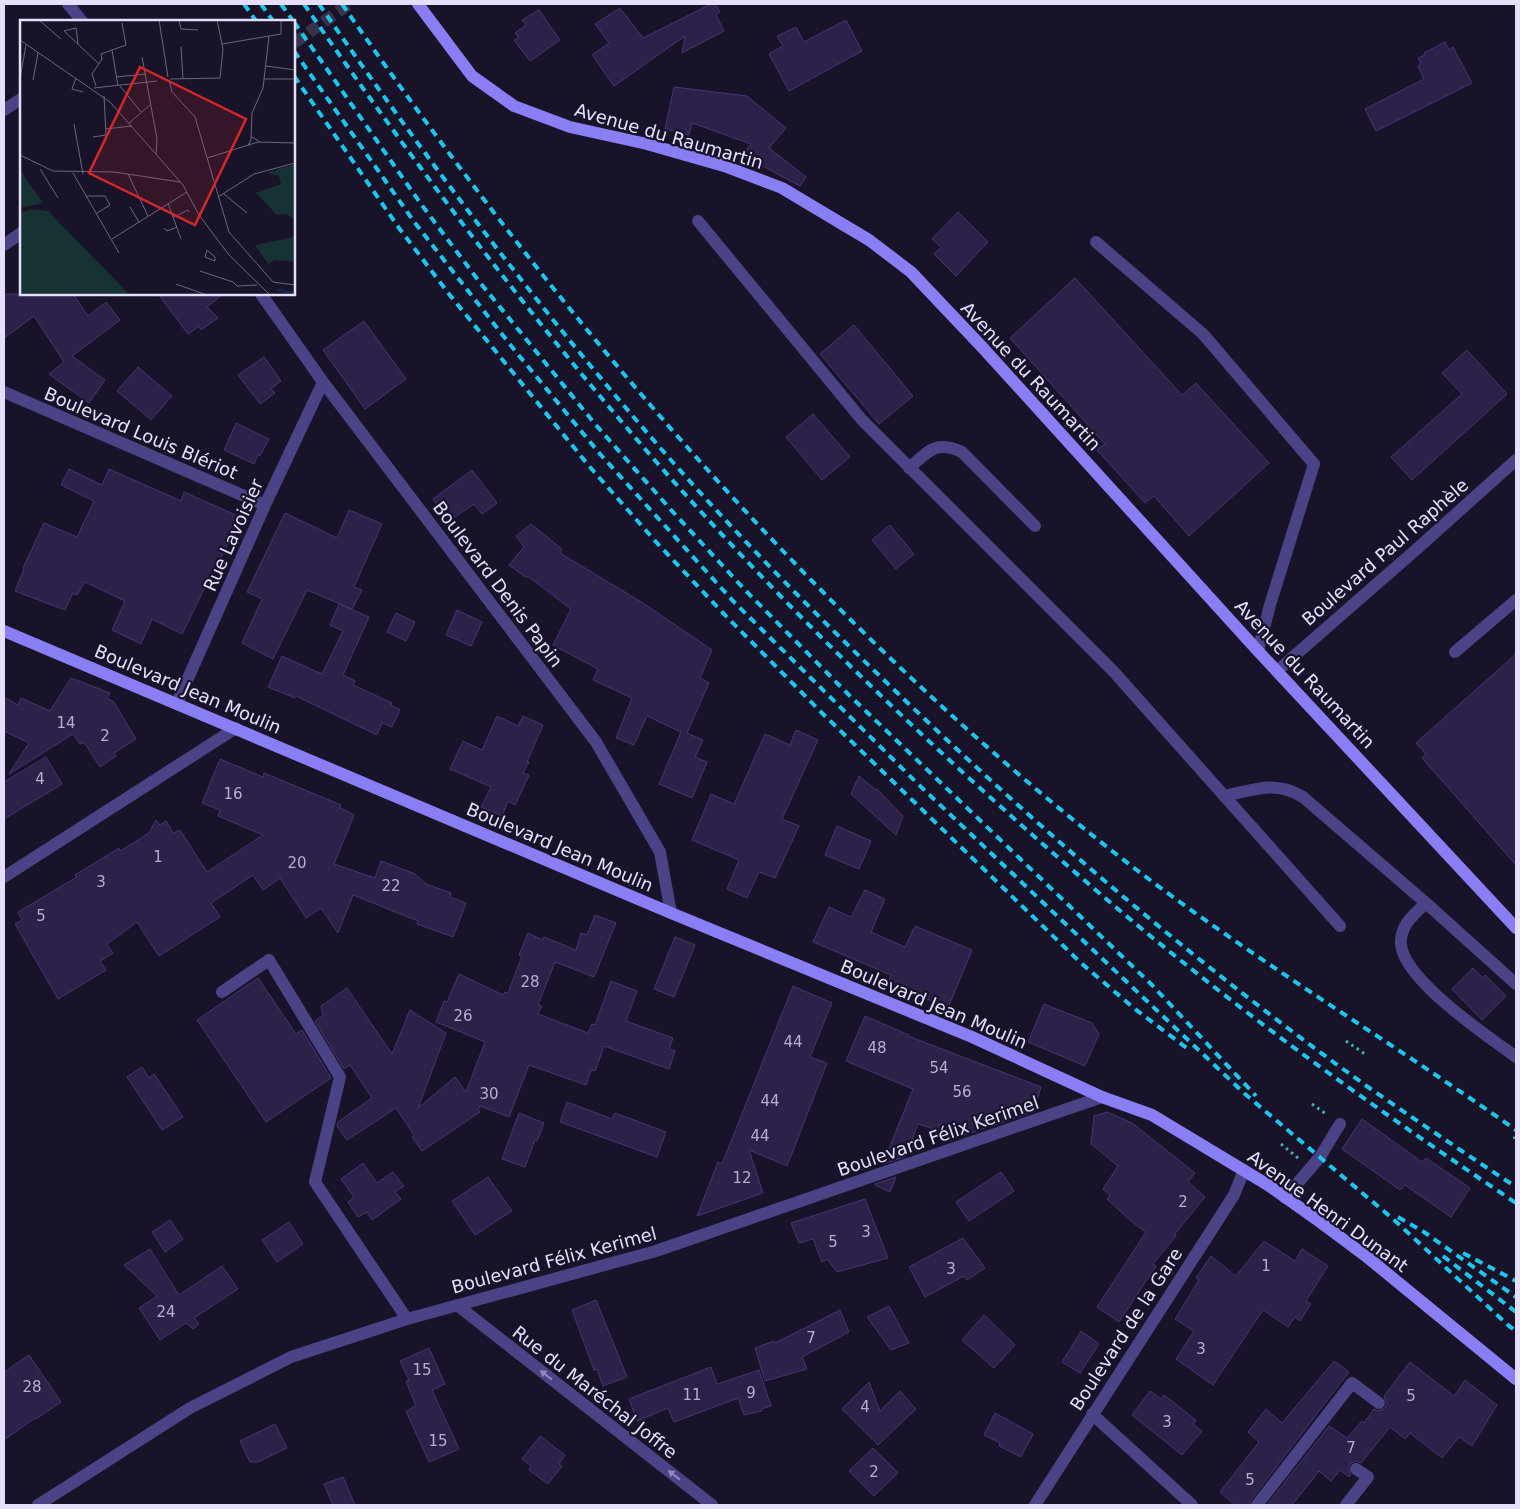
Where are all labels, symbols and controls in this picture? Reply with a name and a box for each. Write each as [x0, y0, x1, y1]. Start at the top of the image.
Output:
inset map [20, 20, 295, 295]
street label: Avenue du Raumartin [572, 99, 766, 173]
street label: Avenue du Raumartin [957, 297, 1105, 455]
street label: Boulevard Louis Blériot [41, 383, 241, 483]
street label: Boulevard Paul Raphèle [1298, 474, 1472, 630]
street label: Rue Lavoisier [199, 475, 267, 594]
street label: Boulevard Denis Papin [429, 497, 567, 671]
street label: Avenue du Raumartin [1231, 595, 1379, 753]
street label: Boulevard Jean Moulin [92, 640, 284, 738]
house number: 14 [56, 714, 76, 732]
house number: 2 [100, 727, 110, 745]
house number: 4 [35, 770, 45, 788]
house number: 16 [223, 785, 243, 803]
street label: Boulevard Jean Moulin [464, 798, 656, 896]
house number: 1 [153, 848, 163, 866]
house number: 20 [287, 854, 307, 872]
house number: 3 [96, 873, 106, 891]
house number: 22 [381, 877, 401, 895]
house number: 5 [36, 907, 46, 925]
street label: Boulevard Jean Moulin [838, 955, 1030, 1053]
house number: 28 [520, 973, 540, 991]
house number: 26 [453, 1007, 473, 1025]
house number: 44 [783, 1033, 803, 1051]
house number: 48 [867, 1039, 887, 1057]
house number: 54 [929, 1059, 949, 1077]
house number: 56 [952, 1083, 972, 1101]
house number: 30 [479, 1085, 499, 1103]
house number: 44 [760, 1092, 780, 1110]
street label: Boulevard Félix Kerimel [835, 1092, 1041, 1180]
house number: 44 [750, 1127, 770, 1145]
street label: Avenue Henri Dunant [1244, 1146, 1412, 1276]
house number: 12 [732, 1169, 752, 1187]
house number: 2 [1178, 1193, 1188, 1211]
street label: Boulevard Félix Kerimel [449, 1222, 659, 1298]
house number: 3 [861, 1223, 871, 1241]
house number: 5 [828, 1233, 838, 1251]
street label: Boulevard de la Gare [1066, 1244, 1186, 1414]
house number: 1 [1261, 1257, 1271, 1275]
house number: 3 [946, 1260, 956, 1278]
house number: 24 [156, 1303, 176, 1321]
street label: Rue du Maréchal Joffre [509, 1321, 681, 1463]
house number: 7 [806, 1329, 816, 1347]
house number: 3 [1196, 1340, 1206, 1358]
house number: 15 [412, 1361, 432, 1379]
one-way arrow [539, 1370, 553, 1380]
house number: 28 [22, 1378, 42, 1396]
house number: 9 [746, 1384, 756, 1402]
house number: 11 [682, 1386, 702, 1404]
house number: 5 [1406, 1387, 1416, 1405]
house number: 4 [860, 1398, 870, 1416]
house number: 3 [1162, 1413, 1172, 1431]
house number: 15 [428, 1432, 448, 1450]
house number: 7 [1346, 1439, 1356, 1457]
house number: 2 [869, 1463, 879, 1481]
one-way arrow [668, 1470, 681, 1481]
house number: 5 [1245, 1471, 1255, 1489]

